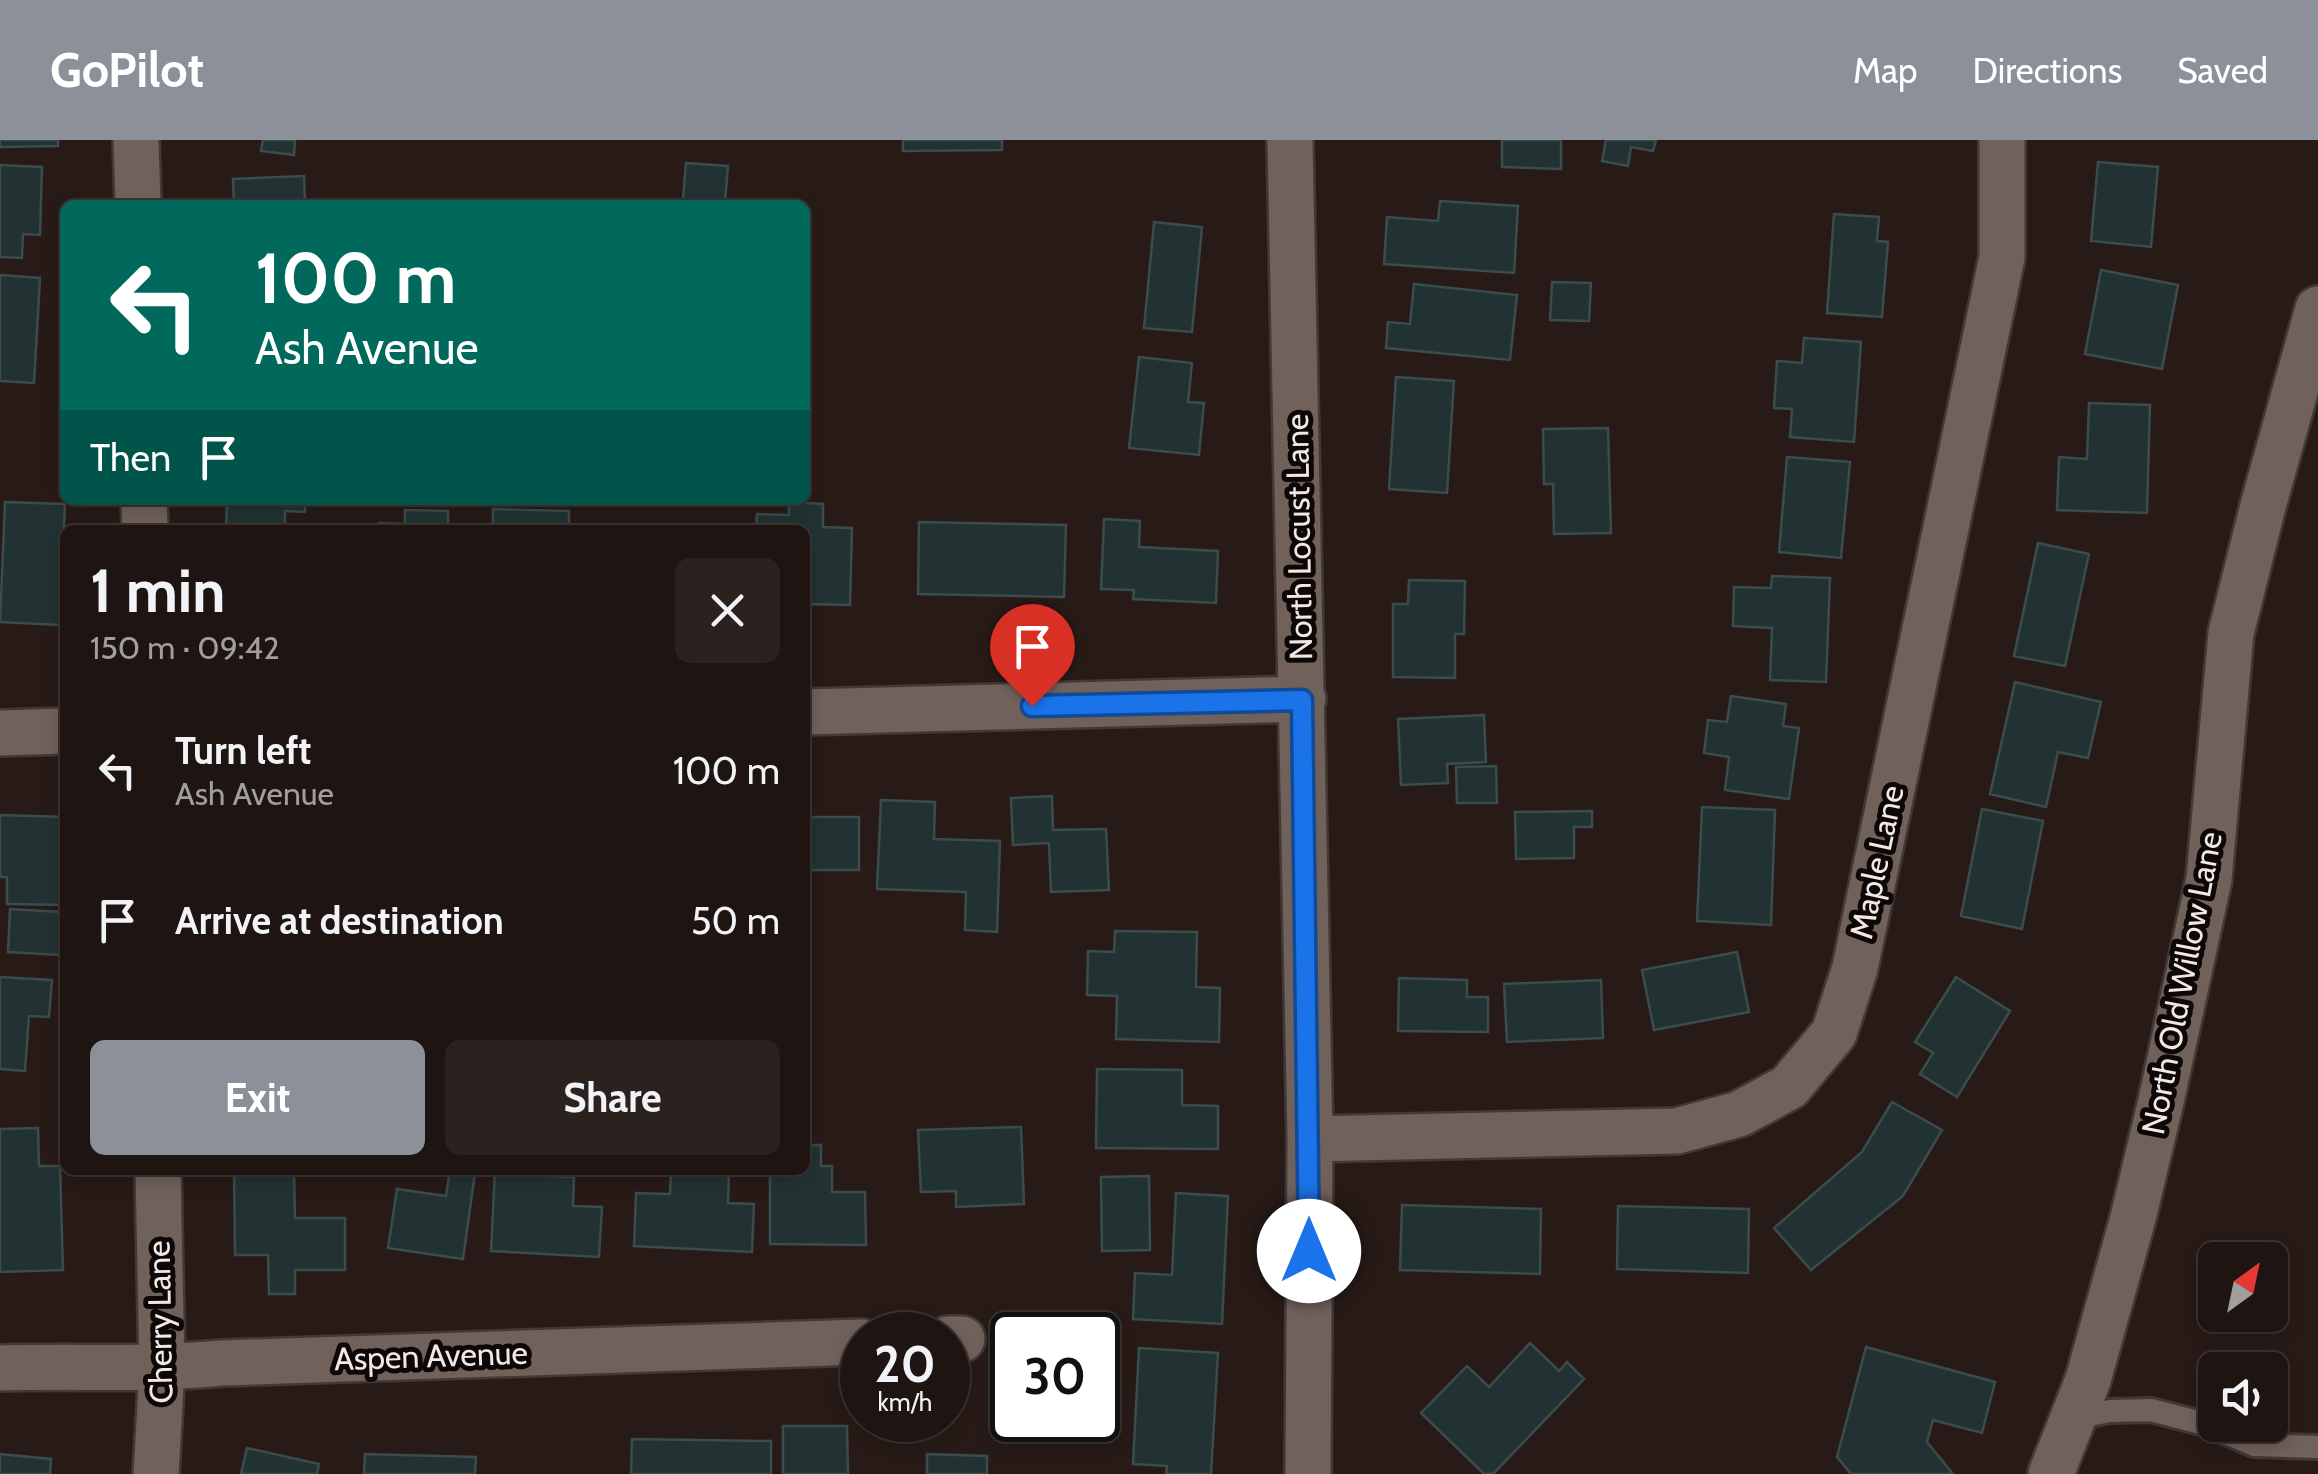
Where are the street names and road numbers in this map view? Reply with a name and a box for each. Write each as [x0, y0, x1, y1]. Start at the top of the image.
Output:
street label: North Locust Lane [1277, 413, 1320, 661]
street label: Maple Lane [1841, 782, 1912, 942]
street label: North Old Willow Lane [2133, 828, 2230, 1137]
street label: Cherry Lane [139, 1240, 180, 1404]
street label: Aspen Avenue [333, 1333, 528, 1378]

